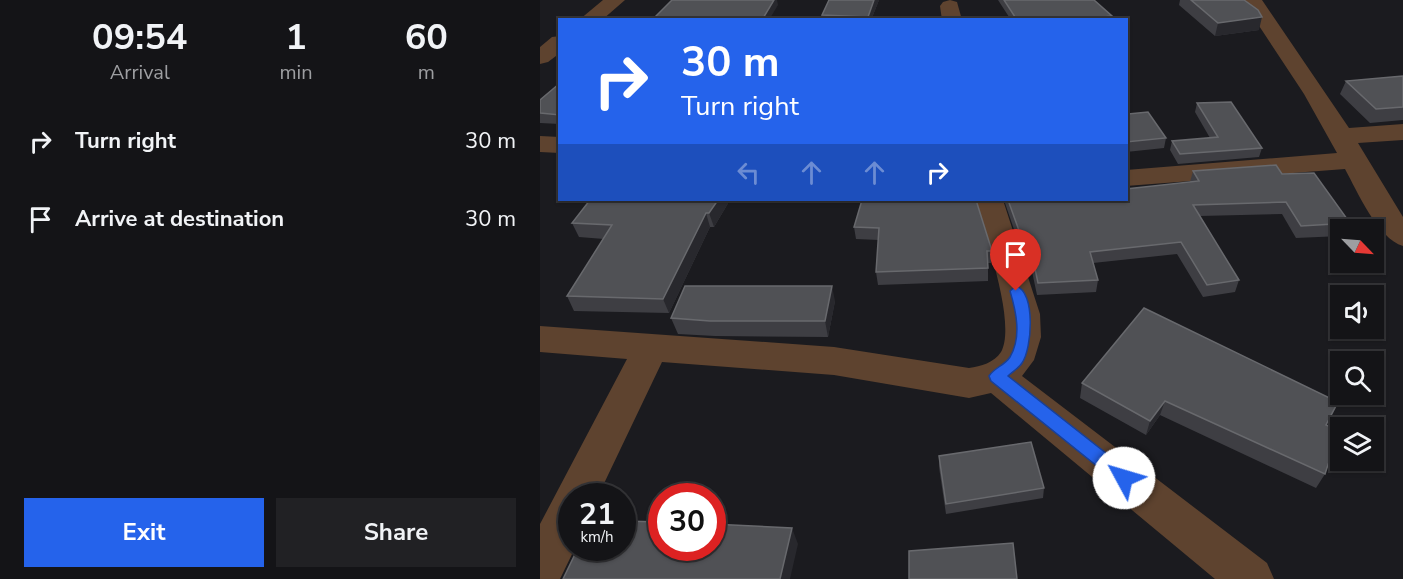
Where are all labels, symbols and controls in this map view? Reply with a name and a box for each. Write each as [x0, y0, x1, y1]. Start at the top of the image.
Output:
text: 09:54 [92, 13, 187, 62]
text: 1 [285, 13, 307, 62]
text: 60 [405, 13, 448, 62]
text: 30 m [681, 34, 780, 91]
icon: right [582, 42, 660, 120]
text: Arrival [110, 59, 170, 86]
text: min [279, 59, 313, 86]
text: m [418, 59, 435, 86]
text: Turn right [681, 88, 799, 125]
icon: right [24, 125, 57, 158]
text: Turn right [75, 126, 176, 156]
text: 30 m [465, 126, 516, 156]
icon: left [732, 156, 765, 189]
icon: ahead [795, 156, 828, 189]
icon: ahead [858, 156, 891, 189]
icon: right [921, 156, 954, 189]
icon: arrive [24, 203, 57, 236]
text: Arrive at destination [75, 204, 284, 234]
text: 30 m [465, 204, 516, 234]
north arrow [1330, 219, 1384, 273]
map controls [1330, 219, 1384, 471]
pin [990, 229, 1041, 291]
icon: arrive [999, 238, 1032, 271]
button: sound [1330, 285, 1384, 339]
button: search [1330, 351, 1384, 405]
button: layers [1330, 417, 1384, 471]
position arrow [1092, 446, 1156, 510]
speed limit sign: 30 [648, 483, 726, 561]
text: 21 [579, 494, 615, 535]
button: Exit [24, 498, 264, 567]
button: Share [276, 498, 516, 567]
text: km/h [580, 527, 614, 547]

